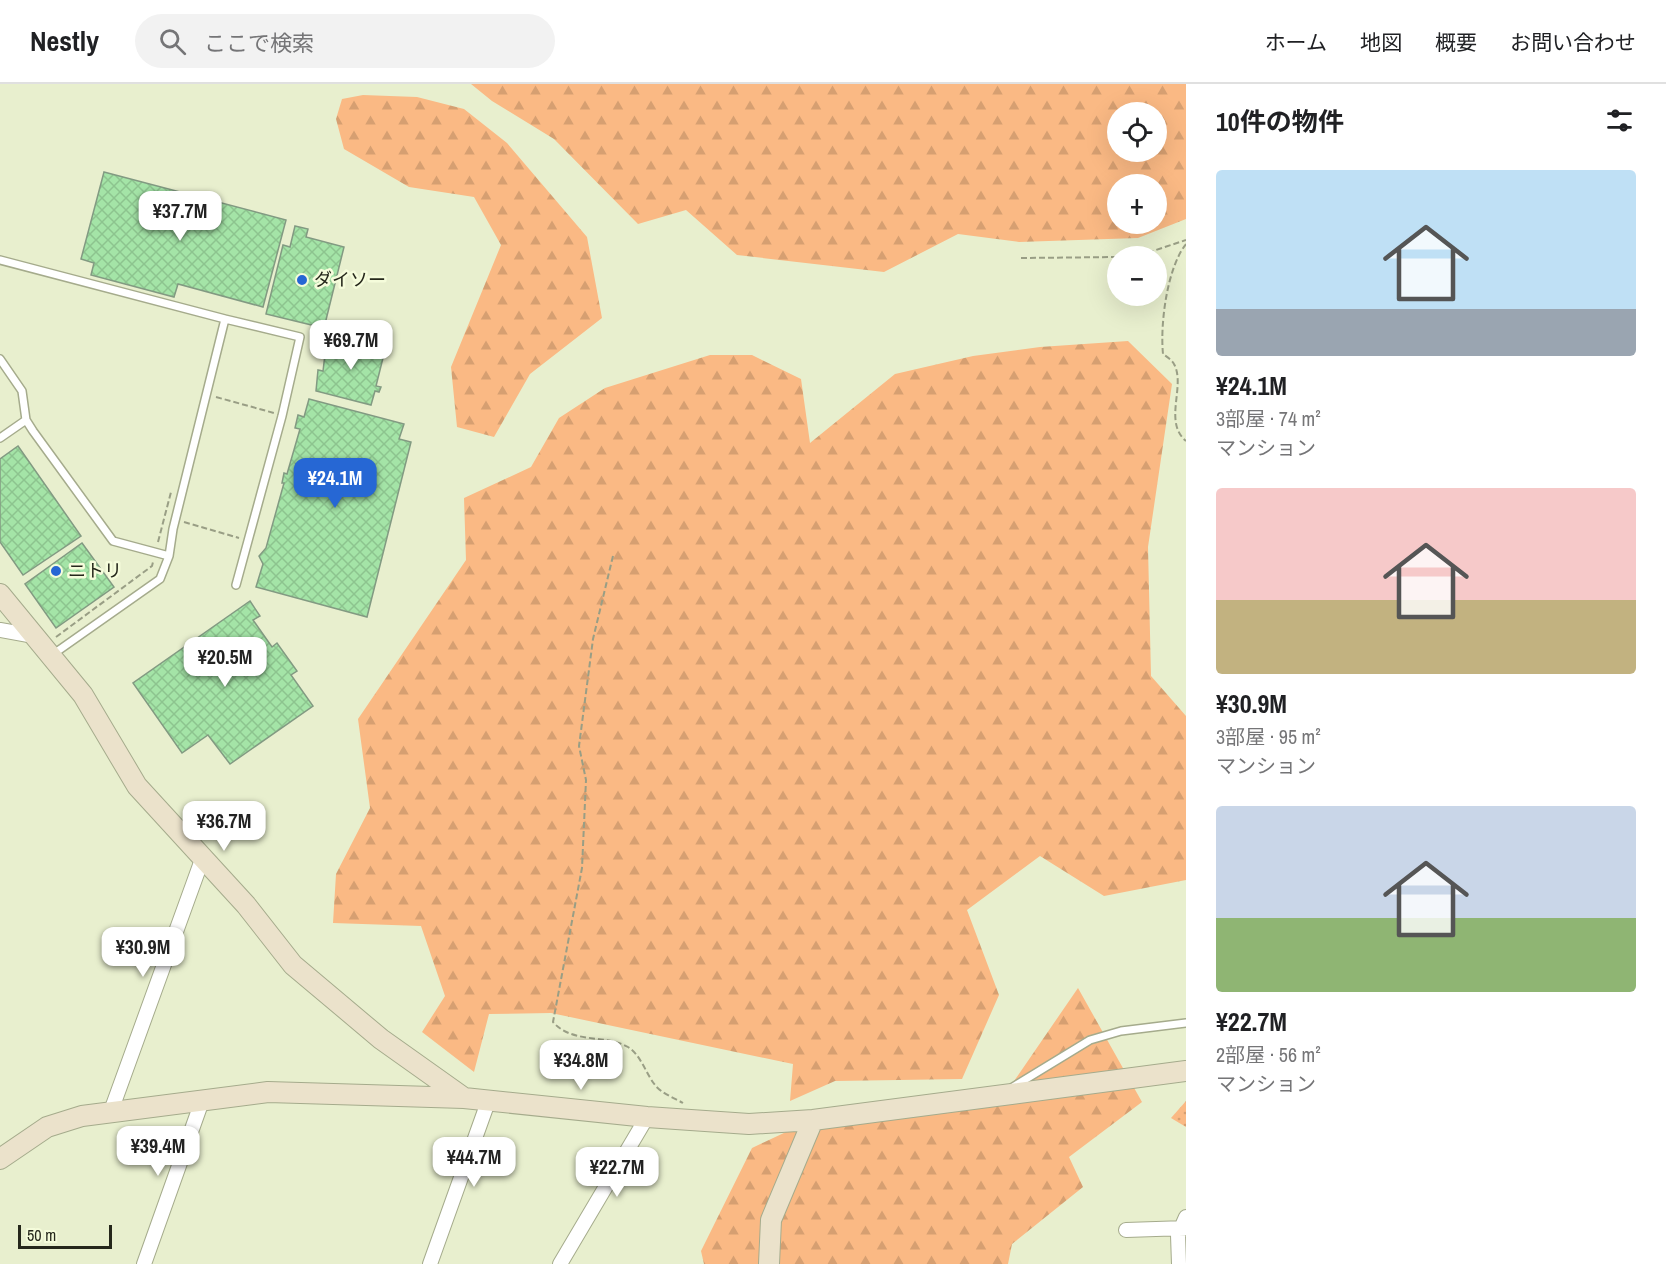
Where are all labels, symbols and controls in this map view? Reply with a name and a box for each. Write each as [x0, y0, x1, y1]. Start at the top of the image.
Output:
search box [135, 14, 555, 68]
text: Nestly [30, 22, 99, 60]
icon: search [156, 25, 189, 58]
text: ここで検索 [204, 28, 314, 58]
text: ホーム [1265, 28, 1327, 57]
text: 地図 [1360, 28, 1402, 57]
text: 概要 [1435, 28, 1477, 57]
text: お問い合わせ [1510, 28, 1636, 57]
map controls [1107, 102, 1167, 306]
button: locate [1107, 102, 1167, 162]
text: 10件の物件 [1216, 104, 1344, 139]
icon: filters [1603, 104, 1636, 137]
button: + [1107, 174, 1167, 234]
pin: ¥37.7M [131, 191, 229, 242]
text: ¥37.7M [153, 197, 207, 224]
icon: home [1372, 209, 1480, 317]
button: − [1107, 246, 1167, 306]
place label: ダイソー [314, 267, 386, 292]
marker: ダイソー [295, 273, 309, 287]
pin: ¥69.7M [302, 320, 400, 371]
text: ¥69.7M [324, 326, 378, 353]
text: ¥24.1M [1216, 368, 1287, 403]
text: 3部屋 · 74 m² [1216, 405, 1321, 432]
text: マンション [1216, 434, 1316, 461]
pin: ¥24.1M [286, 458, 384, 509]
text: ¥24.1M [308, 464, 362, 491]
icon: home [1372, 527, 1480, 635]
place label: ニトリ [68, 558, 122, 583]
marker: ニトリ [49, 564, 63, 578]
pin: ¥20.5M [176, 637, 274, 688]
text: ¥20.5M [198, 643, 252, 670]
text: ¥30.9M [1216, 686, 1287, 721]
text: 3部屋 · 95 m² [1216, 723, 1321, 750]
text: マンション [1216, 752, 1316, 779]
pin: ¥36.7M [175, 801, 273, 852]
text: ¥36.7M [197, 807, 251, 834]
icon: home [1372, 845, 1480, 953]
pin: ¥30.9M [94, 927, 192, 978]
text: ¥30.9M [116, 933, 170, 960]
text: ¥22.7M [1216, 1004, 1287, 1039]
pin: ¥34.8M [532, 1040, 630, 1091]
text: 2部屋 · 56 m² [1216, 1041, 1321, 1068]
text: ¥34.8M [554, 1046, 608, 1073]
text: マンション [1216, 1070, 1316, 1097]
pin: ¥39.4M [109, 1126, 207, 1177]
text: ¥39.4M [131, 1132, 185, 1159]
pin: ¥44.7M [425, 1137, 523, 1188]
text: ¥44.7M [447, 1143, 501, 1170]
pin: ¥22.7M [568, 1147, 666, 1198]
text: ¥22.7M [590, 1153, 644, 1180]
scale bar [18, 1222, 112, 1250]
text: 50 m [27, 1224, 56, 1246]

